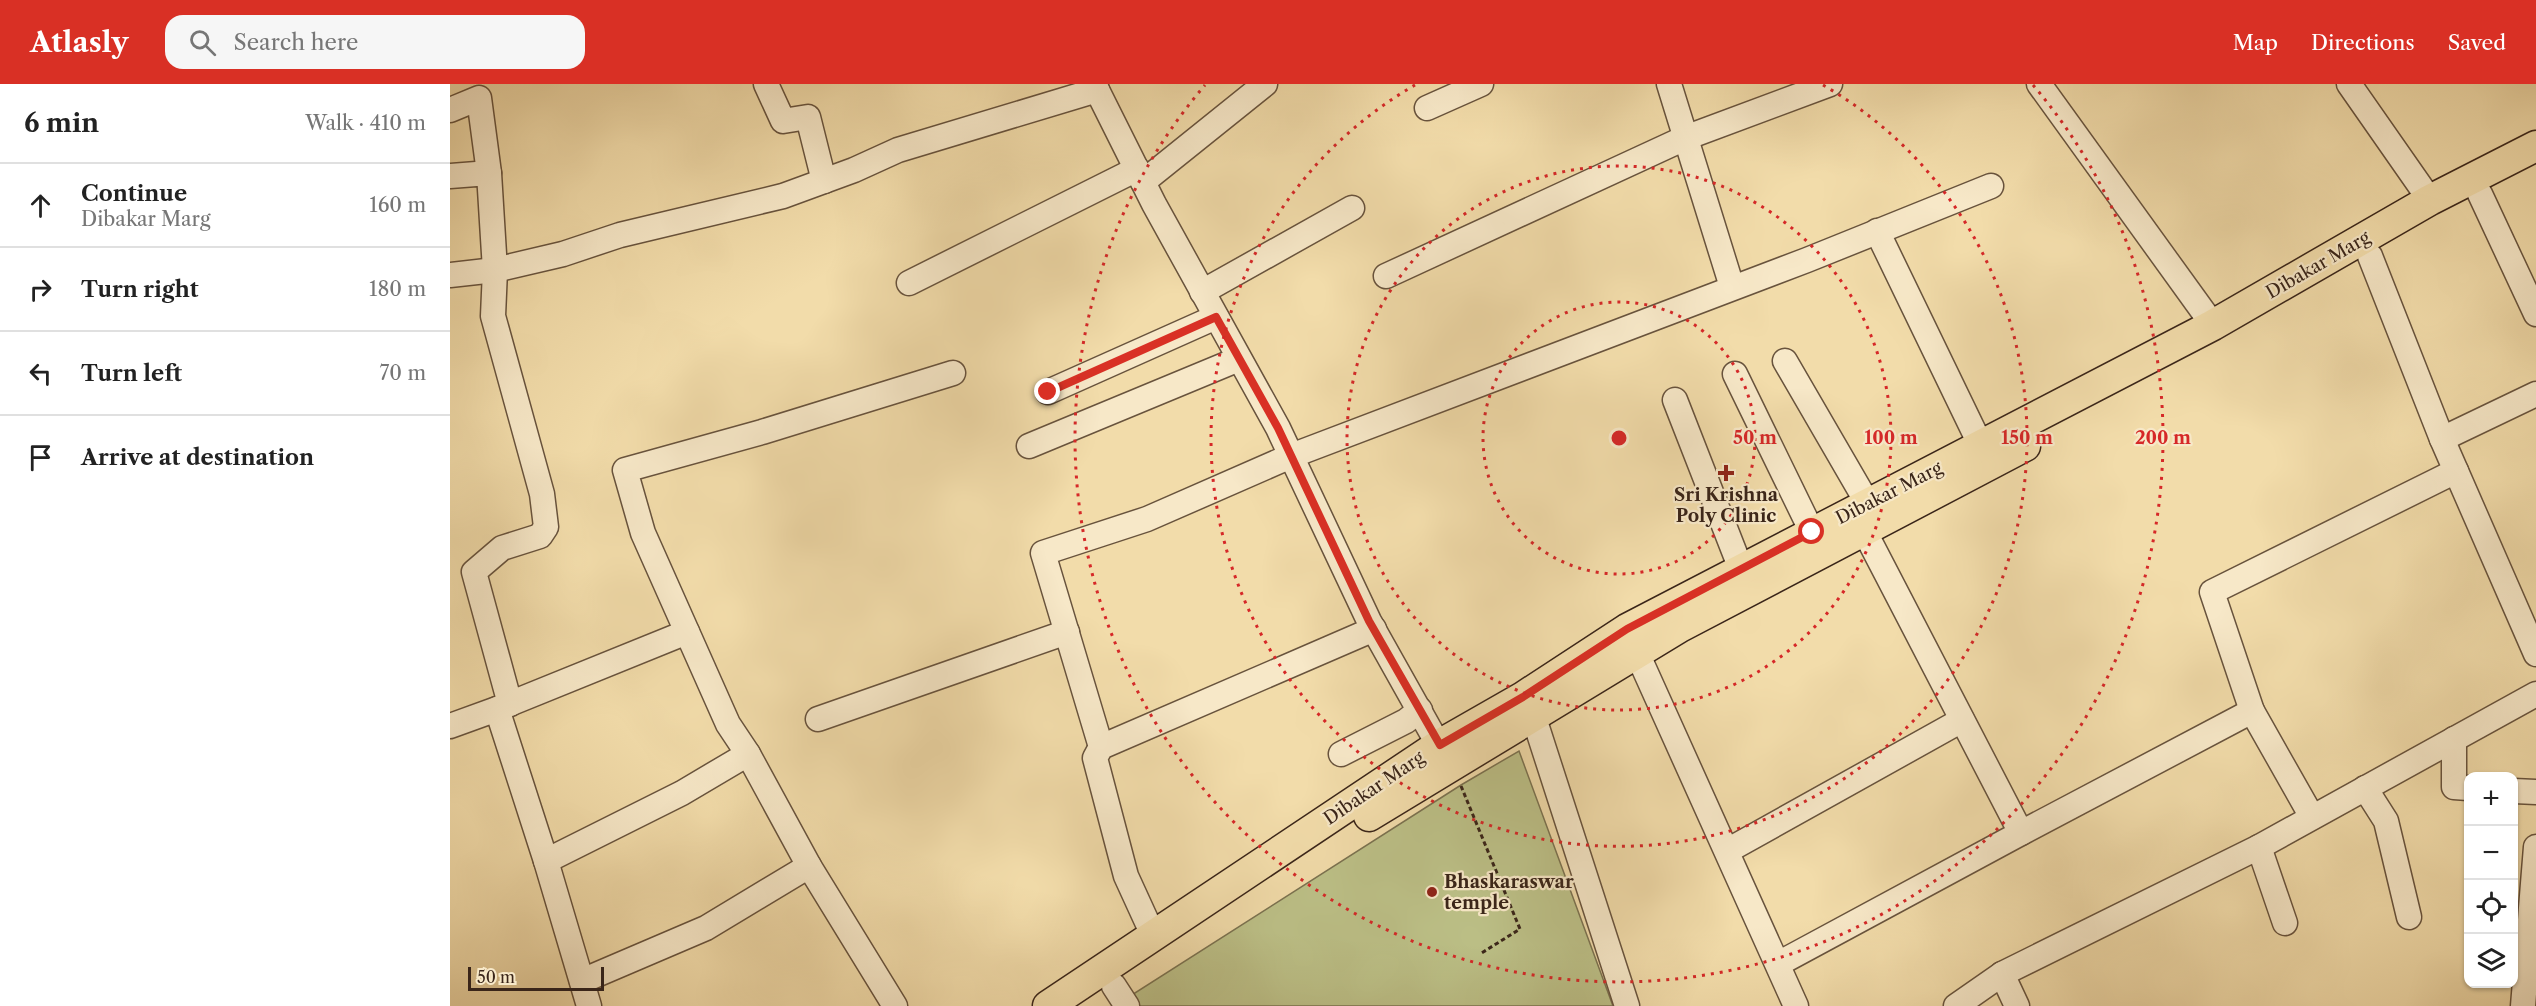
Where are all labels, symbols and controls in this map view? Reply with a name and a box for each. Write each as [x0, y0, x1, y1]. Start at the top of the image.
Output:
search box [165, 15, 585, 69]
text: Atlasly [30, 25, 129, 59]
icon: search [186, 26, 219, 59]
text: Search here [234, 29, 358, 56]
text: Map [2233, 30, 2278, 55]
text: Directions [2311, 30, 2415, 55]
text: Saved [2448, 30, 2506, 55]
text: 6 min [24, 107, 99, 139]
text: Walk · 410 m [305, 111, 426, 135]
text: Continue [81, 180, 187, 207]
icon: ahead [24, 189, 57, 222]
text: 160 m [369, 193, 426, 217]
text: Dibakar Marg [81, 207, 210, 231]
street label: Dibakar Marg [2262, 226, 2374, 304]
icon: right [24, 273, 57, 306]
text: Turn right [81, 276, 199, 303]
text: 180 m [369, 277, 426, 301]
icon: left [24, 357, 57, 390]
text: Turn left [81, 360, 182, 387]
text: 70 m [380, 361, 426, 385]
route end [1034, 378, 1060, 404]
text: 50 m [1733, 427, 1777, 449]
text: 100 m [1864, 427, 1918, 449]
text: 150 m [2001, 427, 2053, 449]
text: 200 m [2135, 427, 2191, 449]
centre of rings [1609, 428, 1629, 448]
icon: arrive [24, 441, 57, 474]
text: Arrive at destination [81, 444, 314, 471]
street label: Dibakar Marg [1832, 457, 1946, 529]
marker: Sri Krishna Poly Clinic [1717, 464, 1735, 482]
place label: Sri Krishna Poly Clinic [1674, 484, 1779, 527]
route start [1798, 518, 1824, 544]
street label: Dibakar Marg [1320, 746, 1429, 830]
map controls [2464, 772, 2518, 988]
button: + [2464, 772, 2518, 826]
button: − [2464, 826, 2518, 880]
place label: Bhaskaraswar temple [1444, 871, 1574, 914]
button: locate [2464, 880, 2518, 934]
marker: Bhaskaraswar temple [1425, 885, 1439, 899]
button: layers [2464, 934, 2518, 988]
scale bar [468, 964, 604, 992]
text: 50 m [477, 967, 515, 987]

